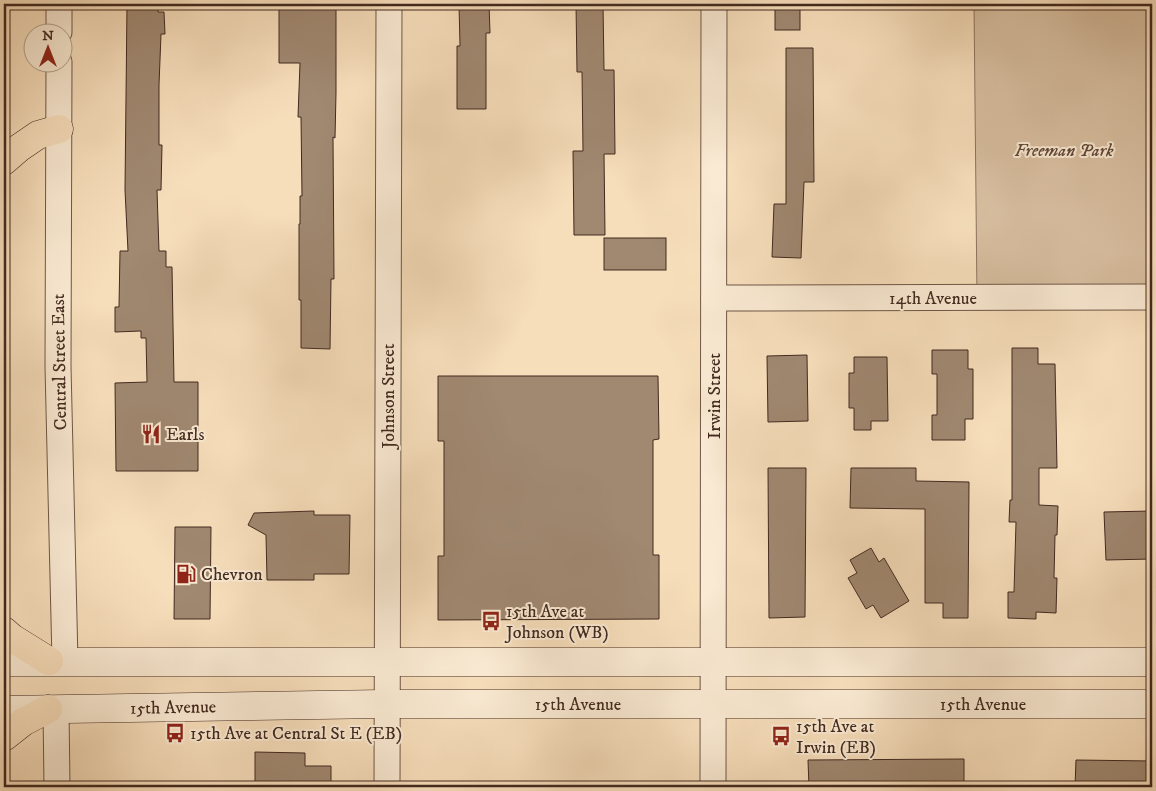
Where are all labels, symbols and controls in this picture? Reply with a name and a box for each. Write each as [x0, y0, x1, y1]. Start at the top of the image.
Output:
north arrow [22, 22, 72, 72]
text: N [42, 27, 54, 45]
park label: Freeman Park [1015, 140, 1114, 162]
street label: 14th Avenue [889, 288, 977, 310]
street label: Central Street East [48, 293, 72, 431]
street label: Johnson Street [378, 343, 400, 450]
street label: Irwin Street [704, 353, 726, 439]
restaurant icon: Earls [140, 423, 162, 445]
place label: Earls [166, 424, 204, 446]
fuel station icon: Chevron [175, 563, 197, 585]
place label: Chevron [201, 564, 263, 586]
place label: 15th Ave at Johnson (WB) [504, 601, 609, 644]
bus stop icon: 15th Ave at Johnson (WB) [480, 610, 502, 632]
street label: 15th Avenue [535, 694, 621, 716]
street label: 15th Avenue [940, 694, 1026, 716]
street label: 15th Avenue [130, 696, 216, 720]
place label: 15th Ave at Irwin (EB) [796, 716, 876, 759]
bus stop icon: 15th Ave at Central St E (EB) [164, 722, 186, 744]
place label: 15th Ave at Central St E (EB) [190, 723, 402, 745]
bus stop icon: 15th Ave at Irwin (EB) [770, 725, 792, 747]

